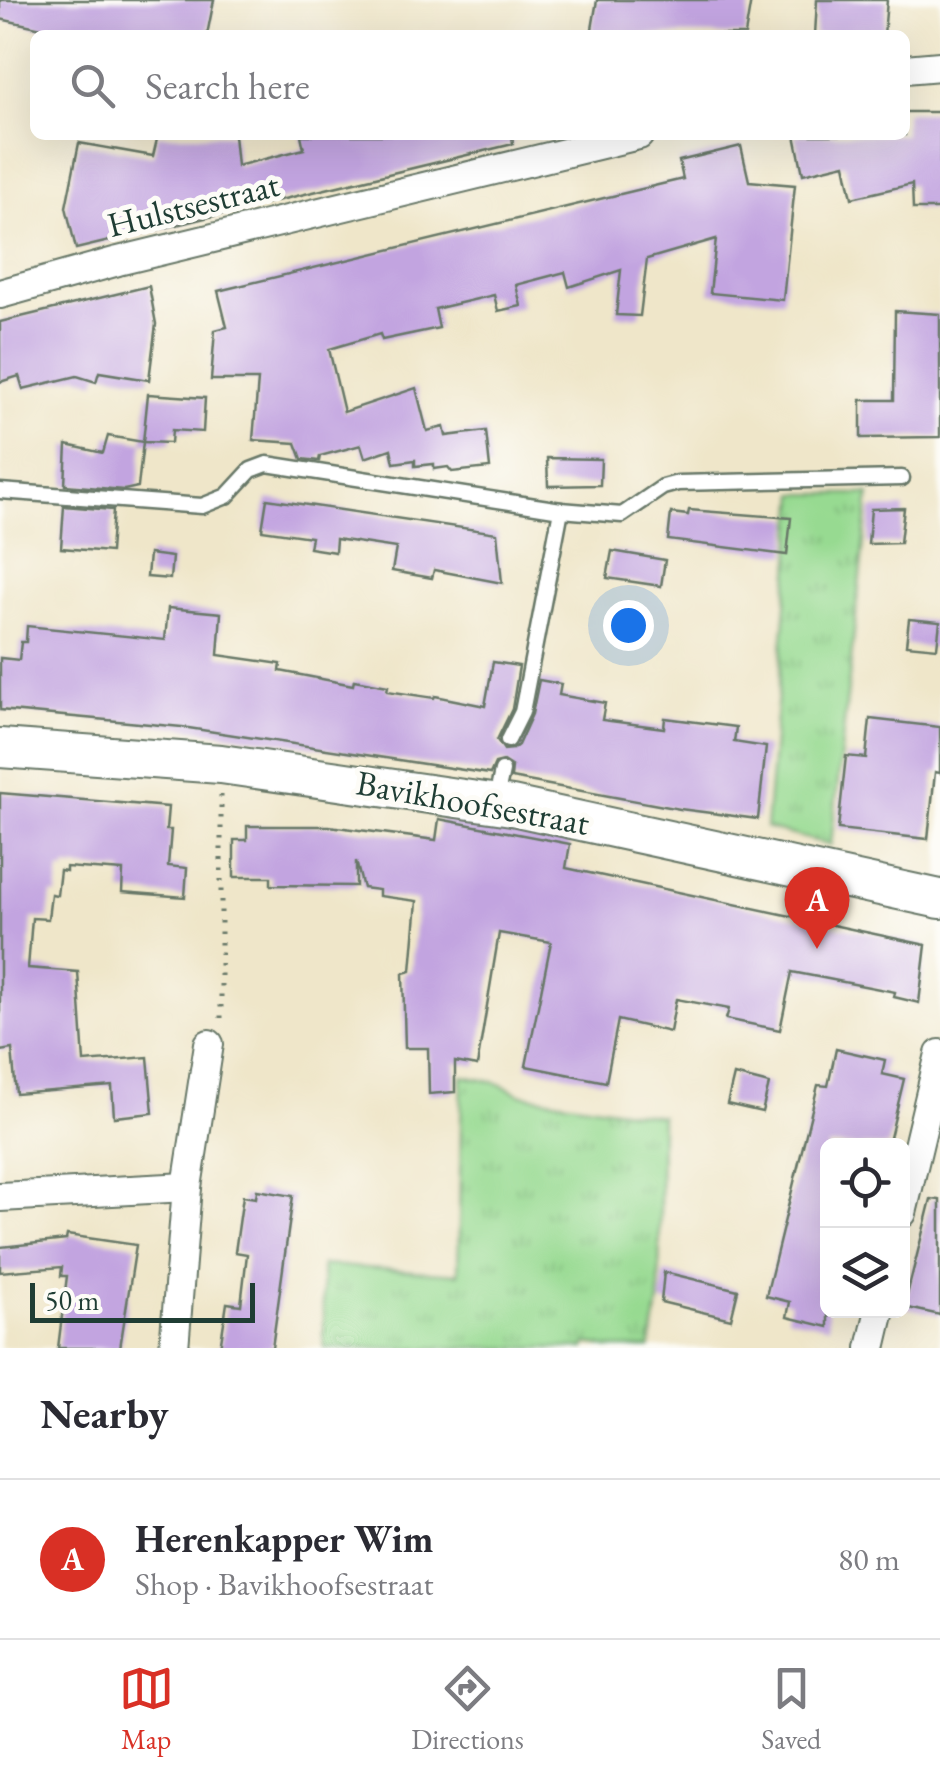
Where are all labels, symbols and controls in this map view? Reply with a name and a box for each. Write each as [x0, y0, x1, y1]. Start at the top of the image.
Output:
search box [30, 30, 910, 140]
icon: search [65, 58, 120, 113]
text: Search here [145, 61, 310, 110]
street label: Hulstsestraat [102, 161, 284, 247]
your location [603, 600, 654, 651]
street label: Bavikhoofsestraat [353, 759, 593, 845]
pin: A [784, 866, 850, 949]
map controls [820, 1138, 910, 1318]
button: locate [820, 1138, 910, 1228]
button: layers [820, 1228, 910, 1318]
scale bar [30, 1278, 255, 1322]
text: 50 m [45, 1282, 99, 1318]
text: Nearby [40, 1386, 169, 1441]
text: Herenkapper Wim [135, 1514, 433, 1563]
text: A [61, 1538, 84, 1580]
text: 80 m [838, 1538, 900, 1580]
text: Shop · Bavikhoofsestraat [135, 1563, 434, 1605]
tab: Map [119, 1661, 174, 1757]
tab: Directions [411, 1661, 524, 1757]
tab: Saved [761, 1661, 821, 1757]

